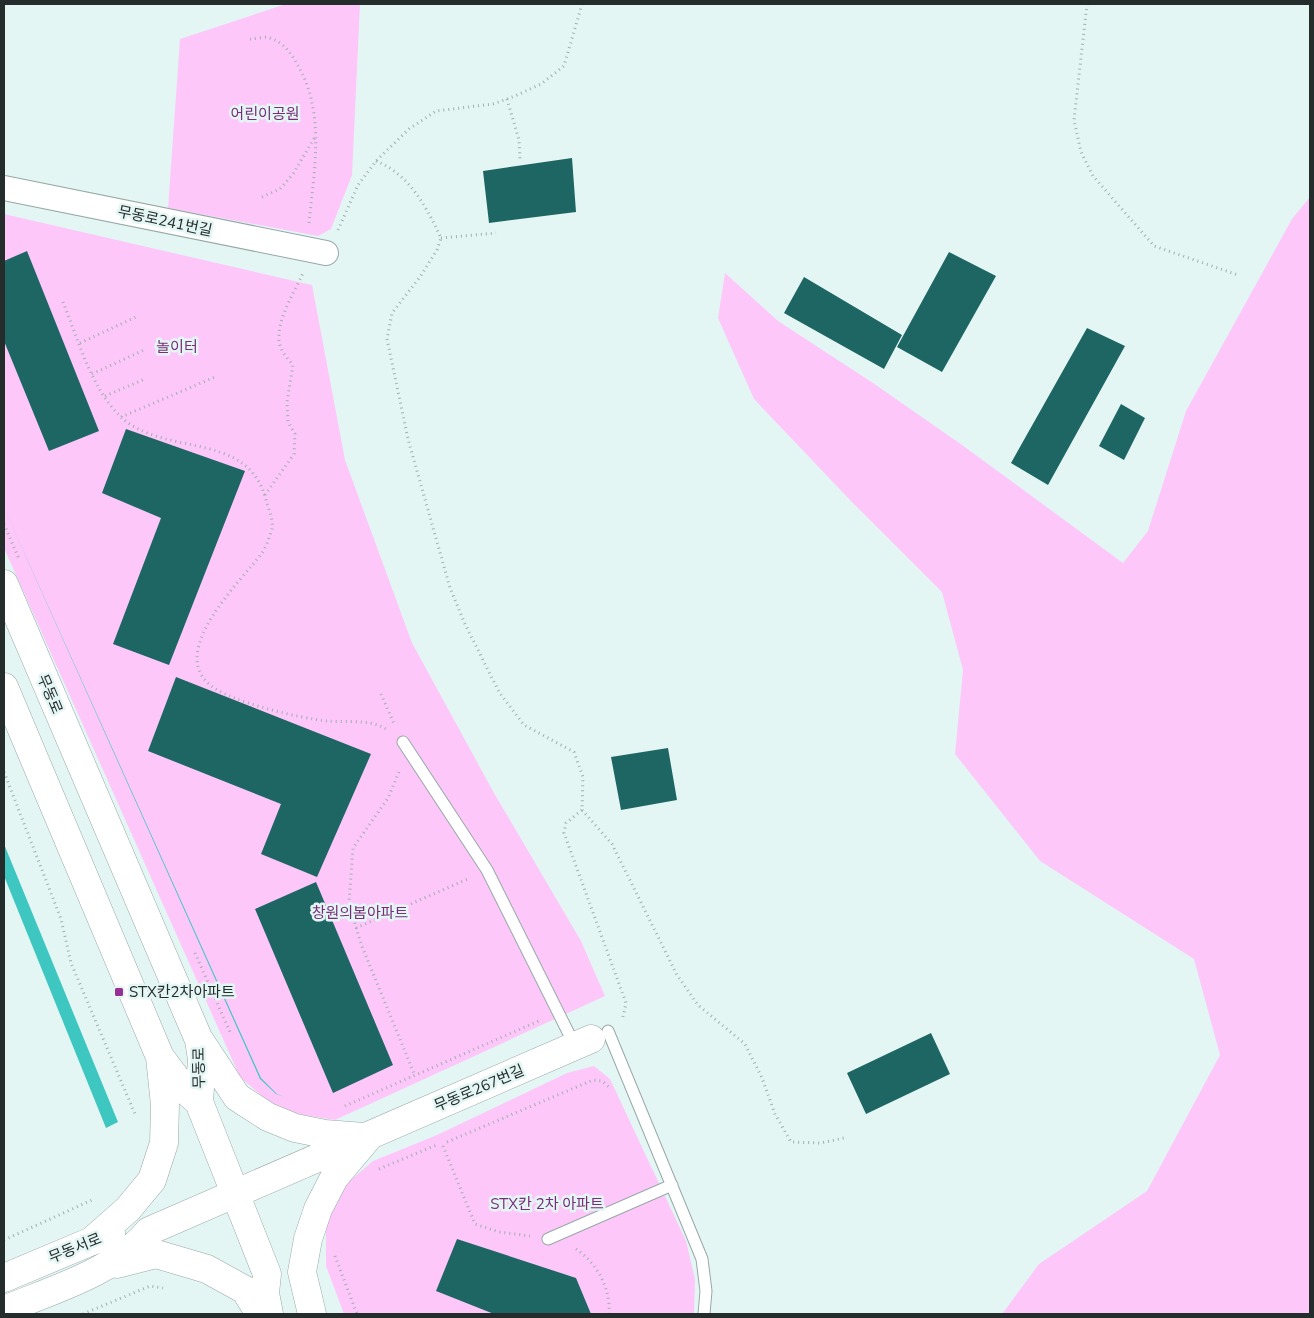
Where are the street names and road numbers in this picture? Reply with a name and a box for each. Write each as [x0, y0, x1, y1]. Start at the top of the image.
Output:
street label: 무동로241번길 [116, 201, 214, 241]
street label: 무동로 [33, 671, 67, 717]
street label: 무동로 [189, 1047, 209, 1089]
street label: 무동로267번길 [431, 1060, 527, 1116]
street label: 무동서로 [46, 1228, 104, 1268]

